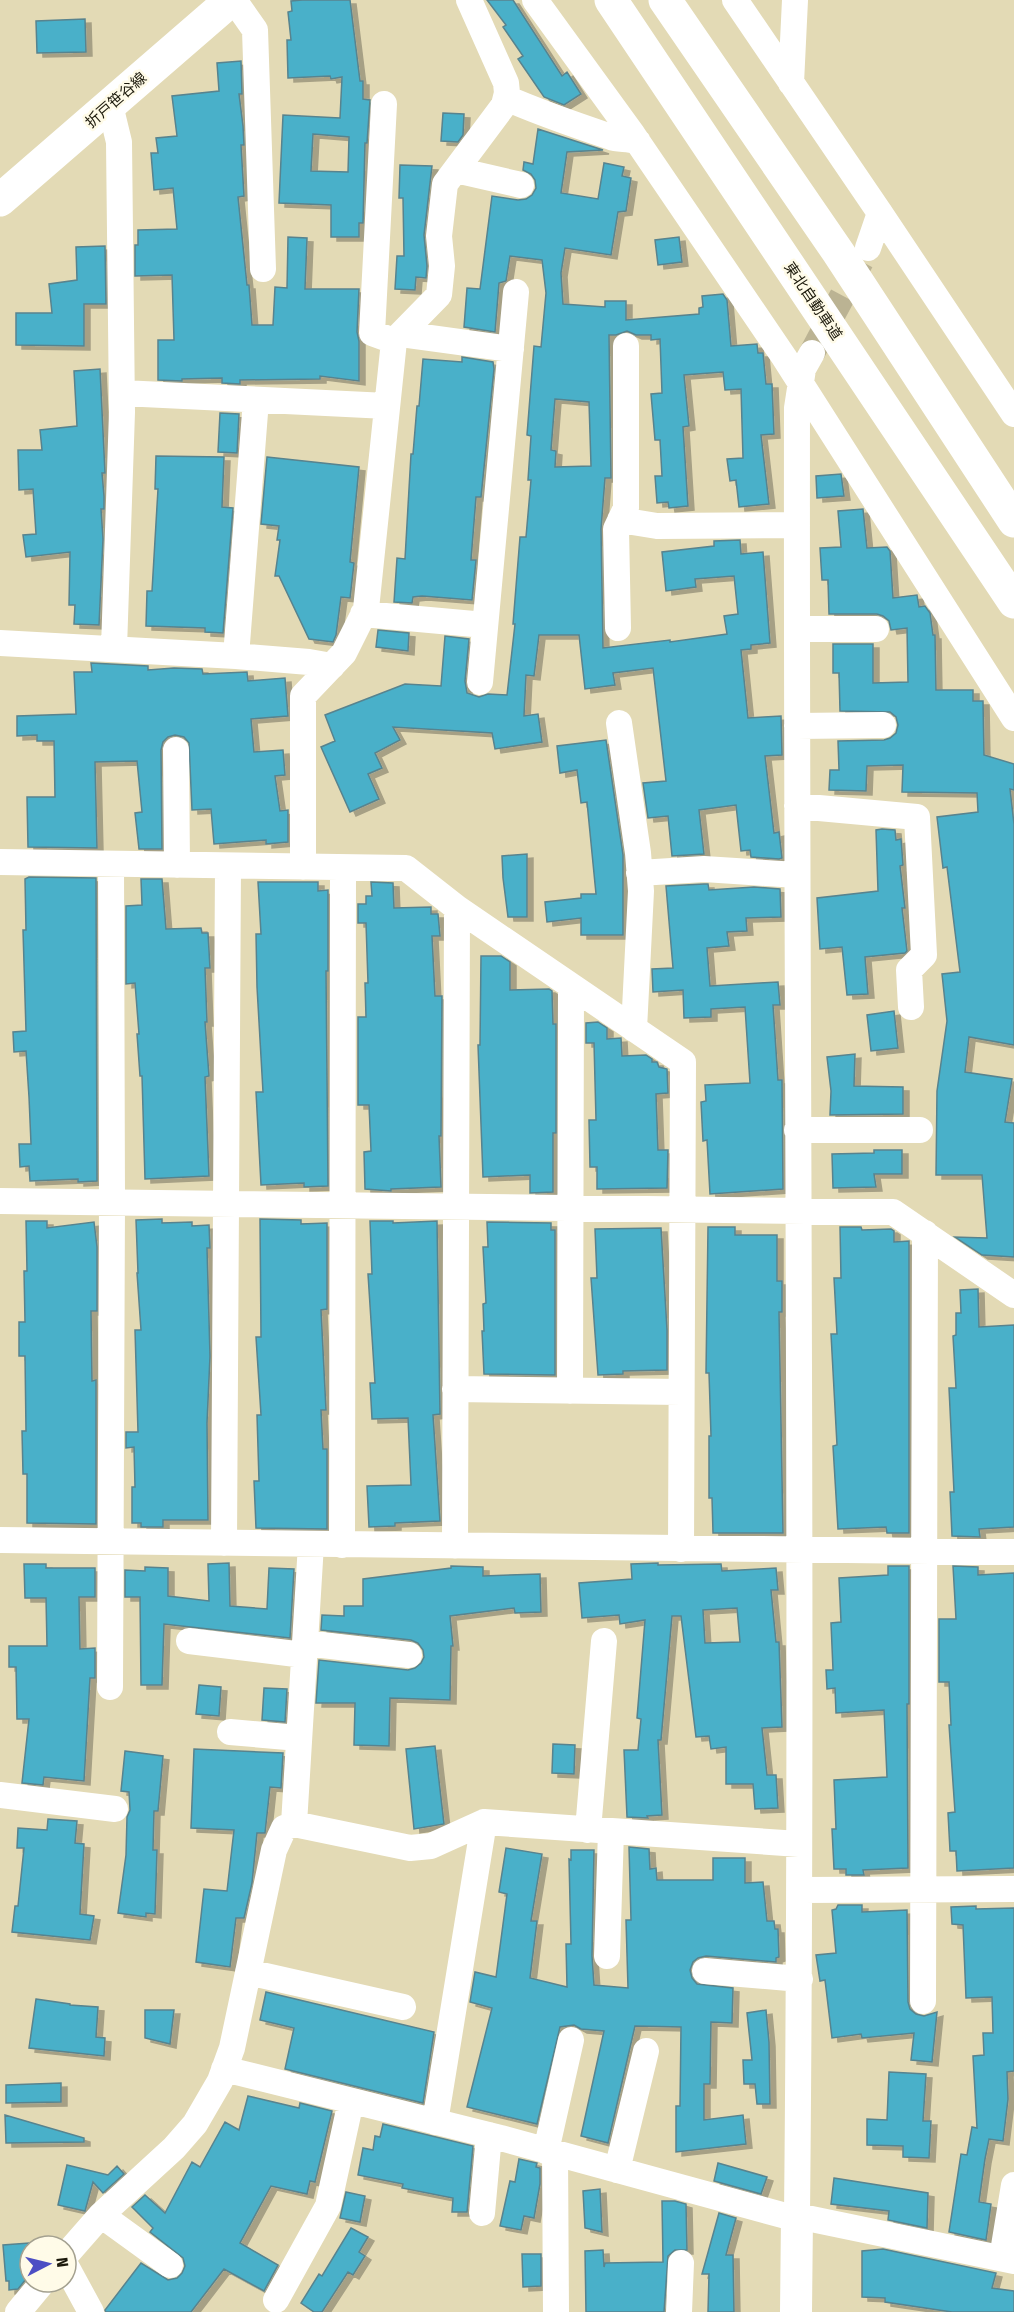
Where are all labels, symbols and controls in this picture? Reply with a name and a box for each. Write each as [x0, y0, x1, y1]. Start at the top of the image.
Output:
street label: 折戸笹谷線 [82, 69, 150, 131]
street label: 東北自動車道 [780, 259, 846, 343]
north arrow [18, 2234, 78, 2294]
text: N [52, 2256, 72, 2268]

